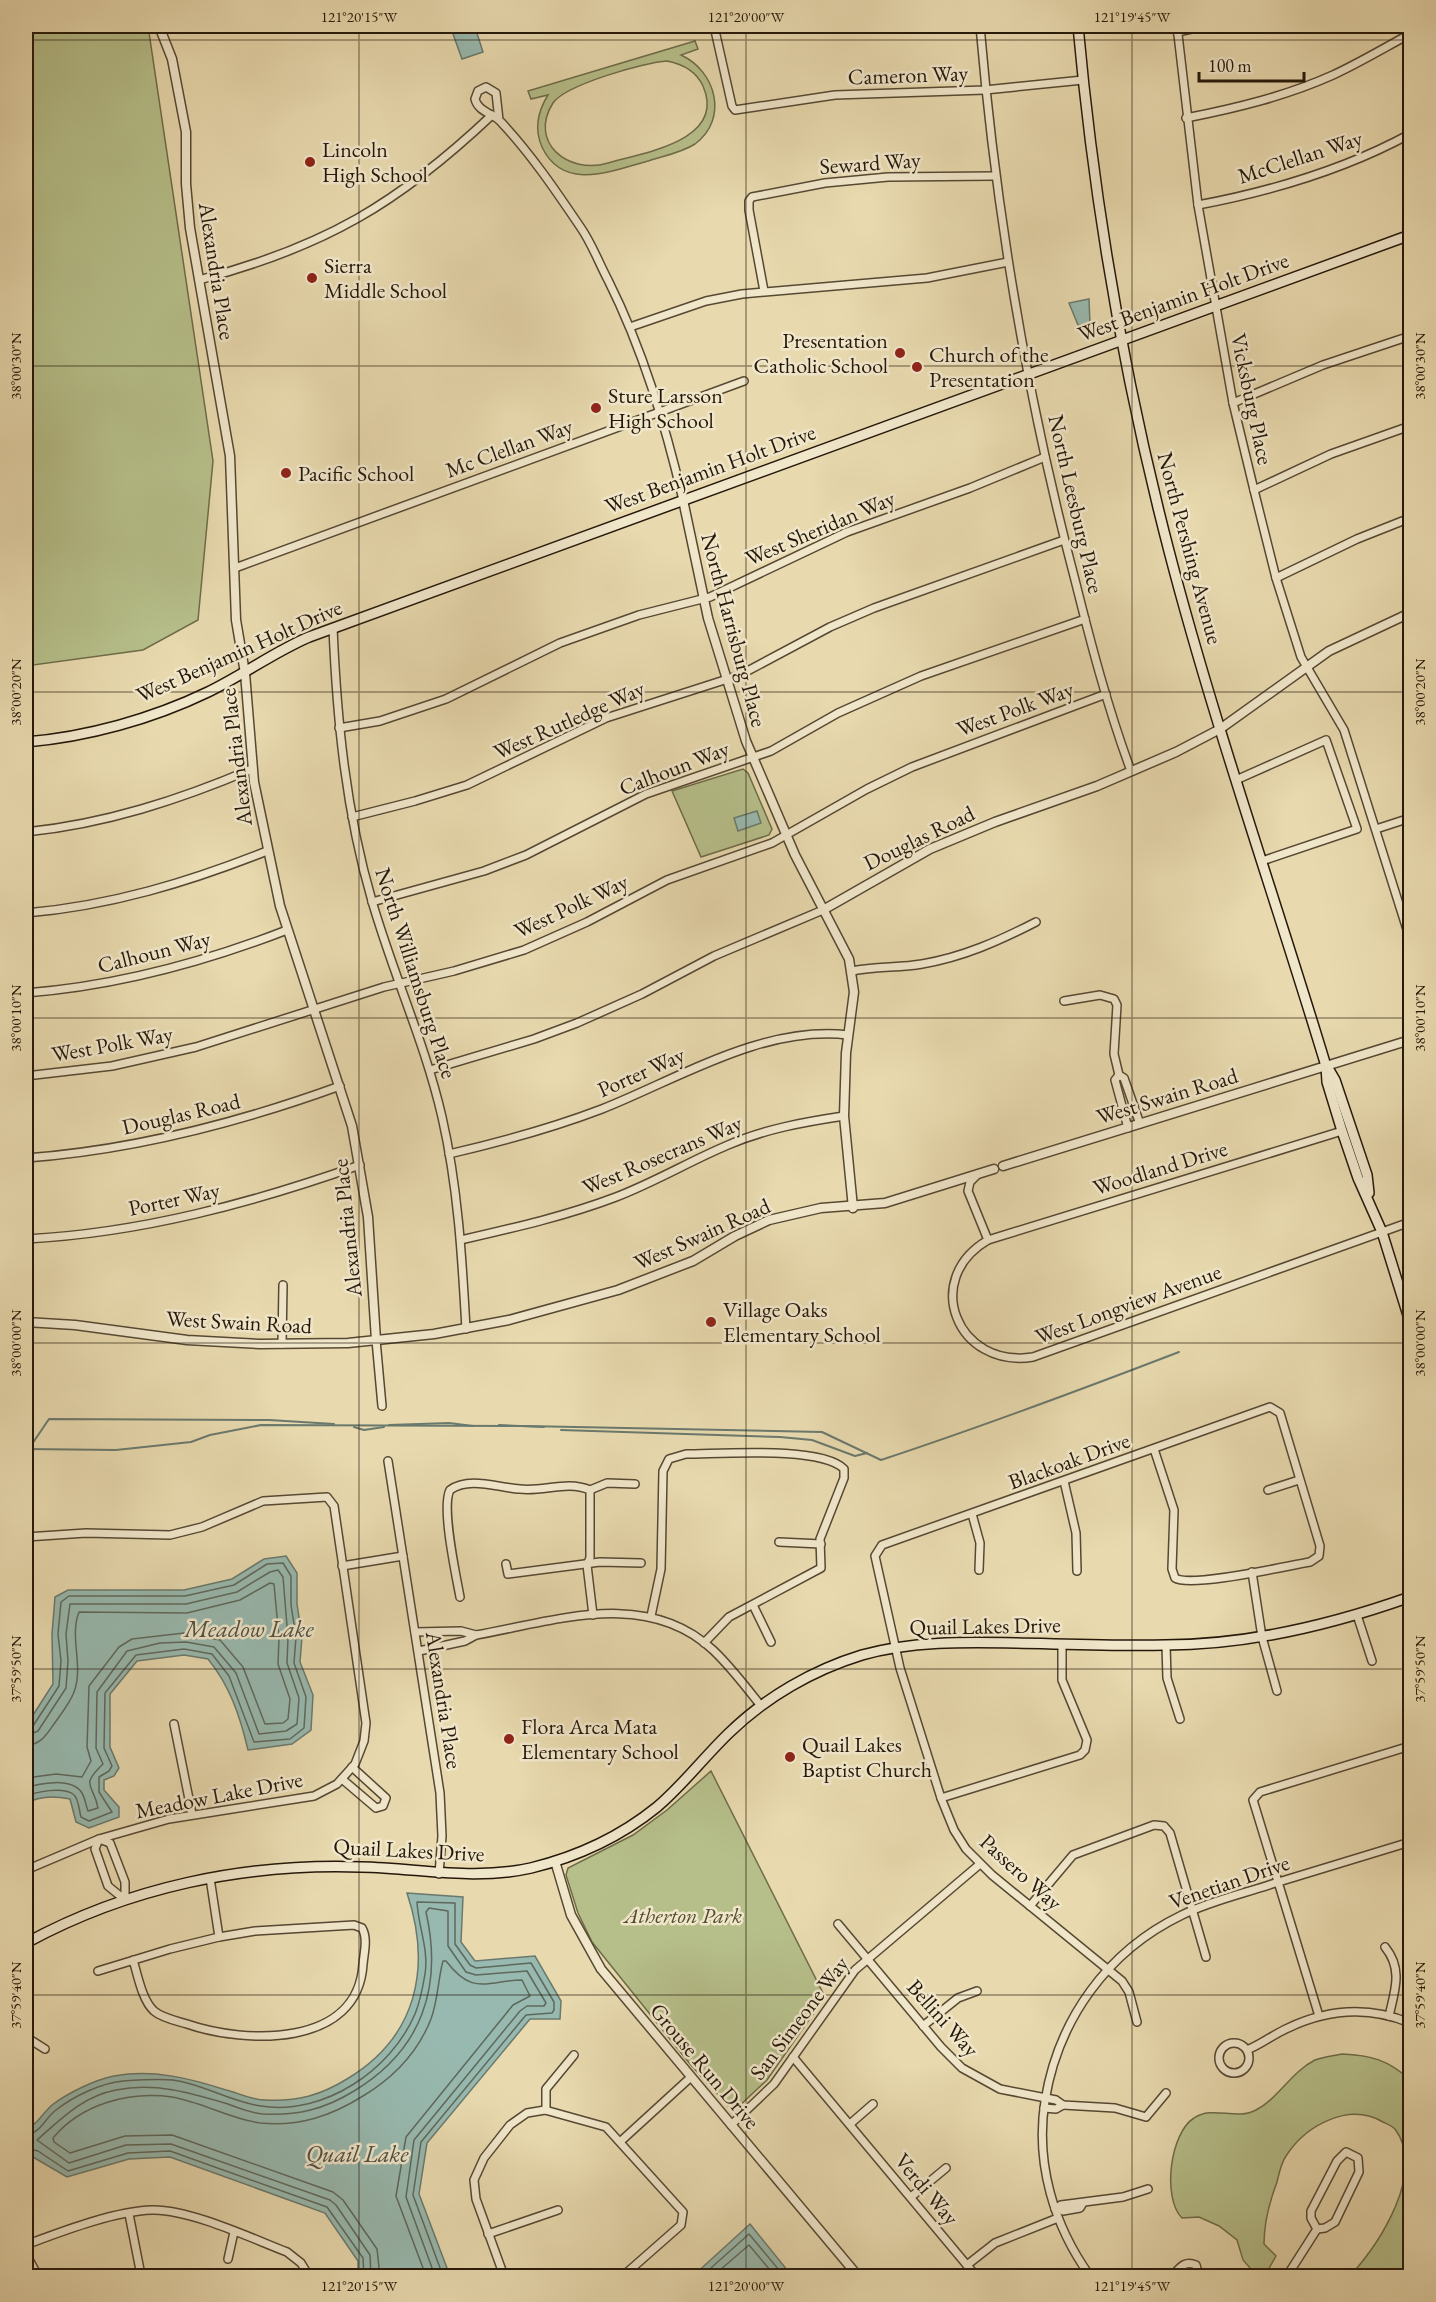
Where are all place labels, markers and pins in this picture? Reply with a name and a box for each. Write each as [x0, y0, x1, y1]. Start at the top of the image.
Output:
place label: Lincoln High School [322, 135, 428, 189]
marker: Lincoln High School [303, 155, 317, 169]
place label: Sierra Middle School [324, 251, 447, 305]
marker: Sierra Middle School [305, 271, 319, 285]
place label: Presentation Catholic School [754, 326, 888, 380]
place label: Church of the Presentation [929, 340, 1049, 394]
marker: Presentation Catholic School [893, 346, 907, 360]
marker: Church of the Presentation [910, 360, 924, 374]
place label: Sture Larsson High School [608, 381, 723, 435]
marker: Sture Larsson High School [589, 401, 603, 415]
place label: Pacific School [298, 459, 414, 488]
marker: Pacific School [279, 466, 293, 480]
place label: Village Oaks Elementary School [723, 1295, 881, 1349]
marker: Village Oaks Elementary School [704, 1315, 718, 1329]
place label: Flora Arca Mata Elementary School [521, 1712, 679, 1766]
place label: Quail Lakes Baptist Church [802, 1730, 932, 1784]
marker: Flora Arca Mata Elementary School [502, 1732, 516, 1746]
marker: Quail Lakes Baptist Church [783, 1750, 797, 1764]

